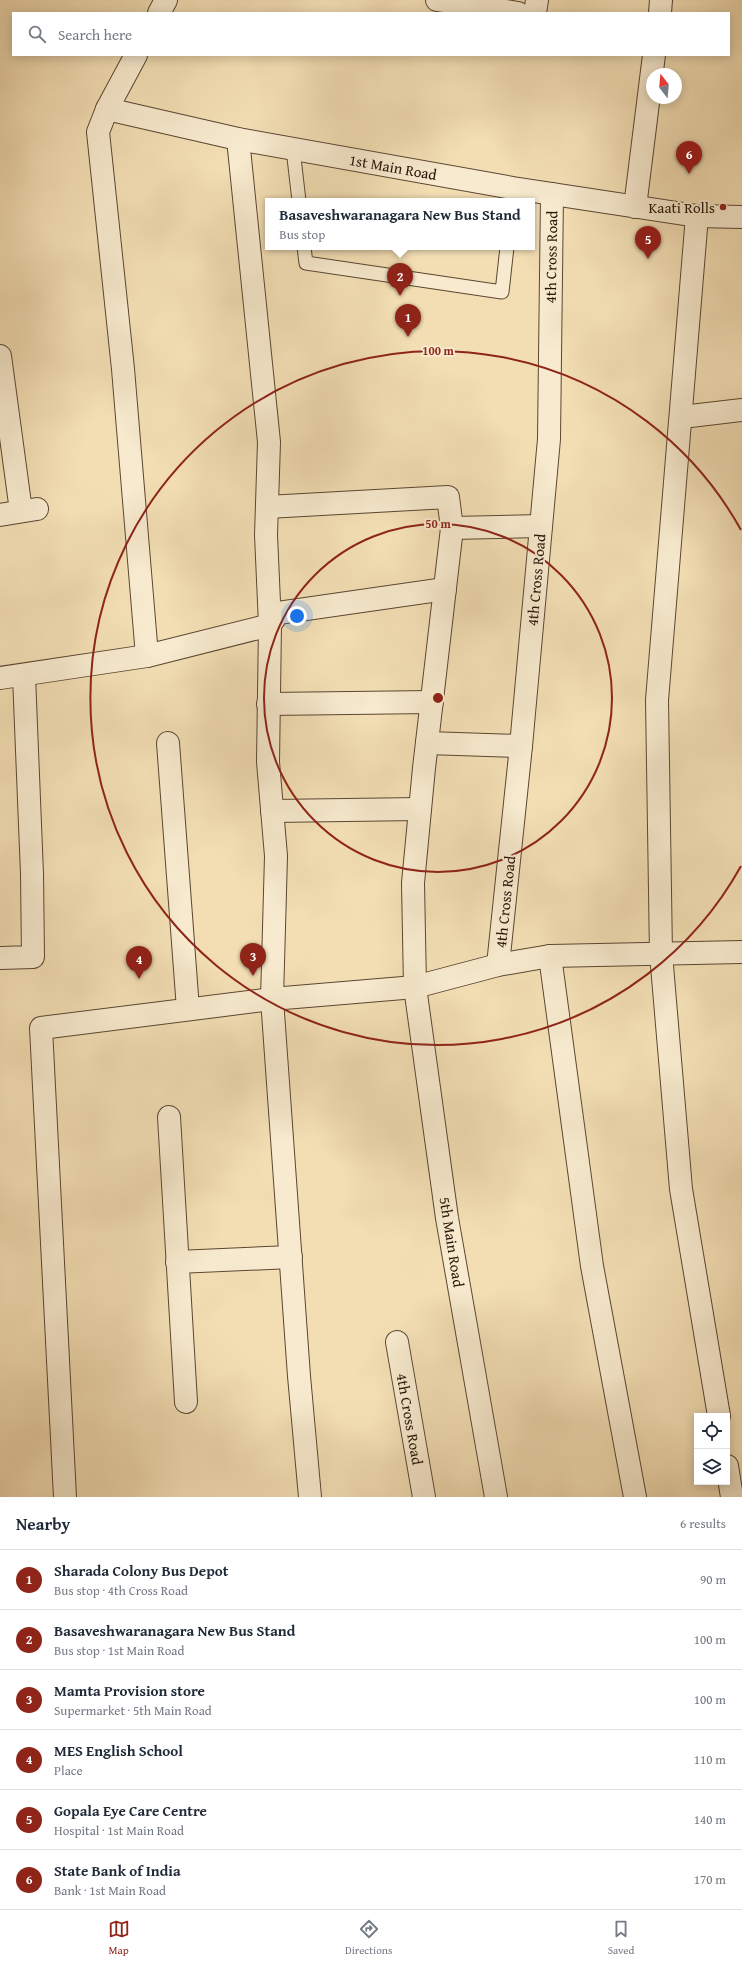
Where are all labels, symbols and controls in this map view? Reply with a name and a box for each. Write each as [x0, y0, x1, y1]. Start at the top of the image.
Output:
search box [12, 12, 730, 56]
icon: search [26, 23, 48, 45]
text: Search here [58, 24, 132, 45]
north arrow [646, 68, 682, 104]
pin: 6 [676, 141, 702, 174]
street label: 1st Main Road [348, 149, 438, 185]
place label: Kaati Rolls [648, 197, 715, 218]
popup [265, 198, 535, 250]
marker: Kaati Rolls [718, 202, 728, 212]
text: Basaveshwaranagara New Bus Stand [279, 204, 521, 225]
street label: 4th Cross Road [540, 211, 562, 303]
text: Bus stop [279, 225, 325, 244]
pin: 5 [635, 226, 661, 259]
pin: 2 [387, 263, 413, 296]
pin: 1 [395, 304, 421, 337]
text: 100 m [422, 342, 455, 359]
text: 50 m [425, 515, 451, 532]
street label: 4th Cross Road [522, 533, 550, 627]
your location [287, 606, 307, 626]
centre of rings [431, 691, 445, 705]
street label: 4th Cross Road [490, 855, 520, 949]
pin: 3 [240, 943, 266, 976]
pin: 4 [126, 946, 152, 979]
street label: 5th Main Road [435, 1195, 469, 1289]
street label: 4th Cross Road [392, 1372, 428, 1466]
map controls [694, 1413, 730, 1485]
button: locate [694, 1413, 730, 1449]
button: layers [694, 1449, 730, 1485]
text: Nearby [16, 1511, 70, 1536]
text: 6 results [680, 1514, 726, 1533]
text: Sharada Colony Bus Depot [54, 1560, 228, 1581]
text: 1 [26, 1570, 32, 1589]
text: 90 m [700, 1570, 726, 1589]
text: Bus stop · 4th Cross Road [54, 1581, 188, 1600]
text: Basaveshwaranagara New Bus Stand [54, 1620, 295, 1641]
text: 2 [26, 1630, 32, 1649]
text: 100 m [694, 1630, 726, 1649]
text: Bus stop · 1st Main Road [54, 1641, 184, 1660]
text: Mamta Provision store [54, 1680, 205, 1701]
text: 3 [26, 1690, 32, 1709]
text: 100 m [694, 1690, 726, 1709]
text: Supermarket · 5th Main Road [54, 1701, 212, 1720]
text: MES English School [54, 1740, 183, 1761]
text: 4 [26, 1750, 32, 1769]
text: 110 m [694, 1750, 726, 1769]
text: Place [54, 1761, 83, 1780]
text: Gopala Eye Care Centre [54, 1800, 207, 1821]
text: 5 [26, 1810, 32, 1829]
text: 140 m [694, 1810, 726, 1829]
text: Hospital · 1st Main Road [54, 1821, 184, 1840]
text: State Bank of India [54, 1860, 181, 1881]
text: 6 [26, 1870, 32, 1889]
text: 170 m [694, 1870, 726, 1889]
text: Bank · 1st Main Road [54, 1881, 166, 1900]
tab: Map [108, 1918, 130, 1958]
tab: Directions [345, 1918, 392, 1958]
tab: Saved [608, 1918, 634, 1958]

